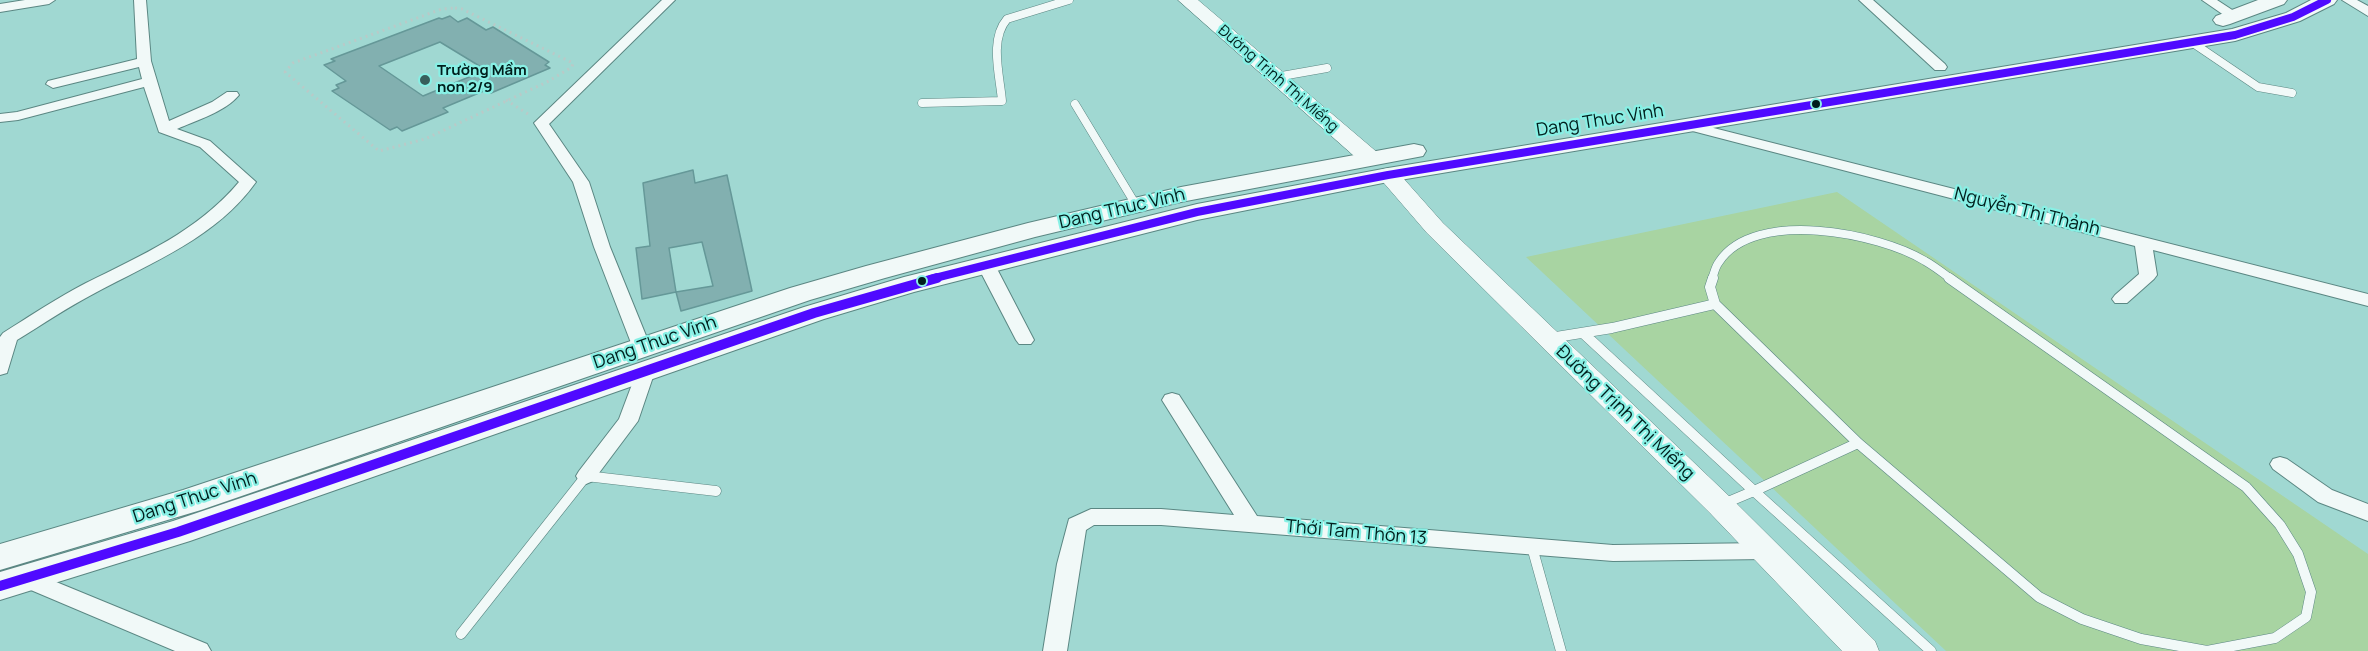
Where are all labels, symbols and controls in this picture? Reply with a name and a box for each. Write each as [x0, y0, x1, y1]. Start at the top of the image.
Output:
street label: Đường Trịnh Thị Miếng [1214, 22, 1342, 136]
place label: Trường Mầm non 2/9 [437, 62, 527, 97]
marker: Trường Mầm non 2/9 [418, 73, 432, 87]
unlabelled marker [1810, 98, 1822, 110]
street label: Dang Thuc Vinh [1535, 100, 1665, 142]
street label: Nguyễn Thị Thảnh [1952, 183, 2102, 241]
street label: Dang Thuc Vinh [1057, 184, 1187, 234]
unlabelled marker [916, 275, 928, 287]
street label: Dang Thuc Vinh [591, 312, 719, 374]
street label: Đường Trịnh Thị Miếng [1551, 341, 1699, 485]
street label: Dang Thuc Vinh [130, 468, 260, 528]
street label: Thới Tam Thôn 13 [1284, 516, 1428, 550]

